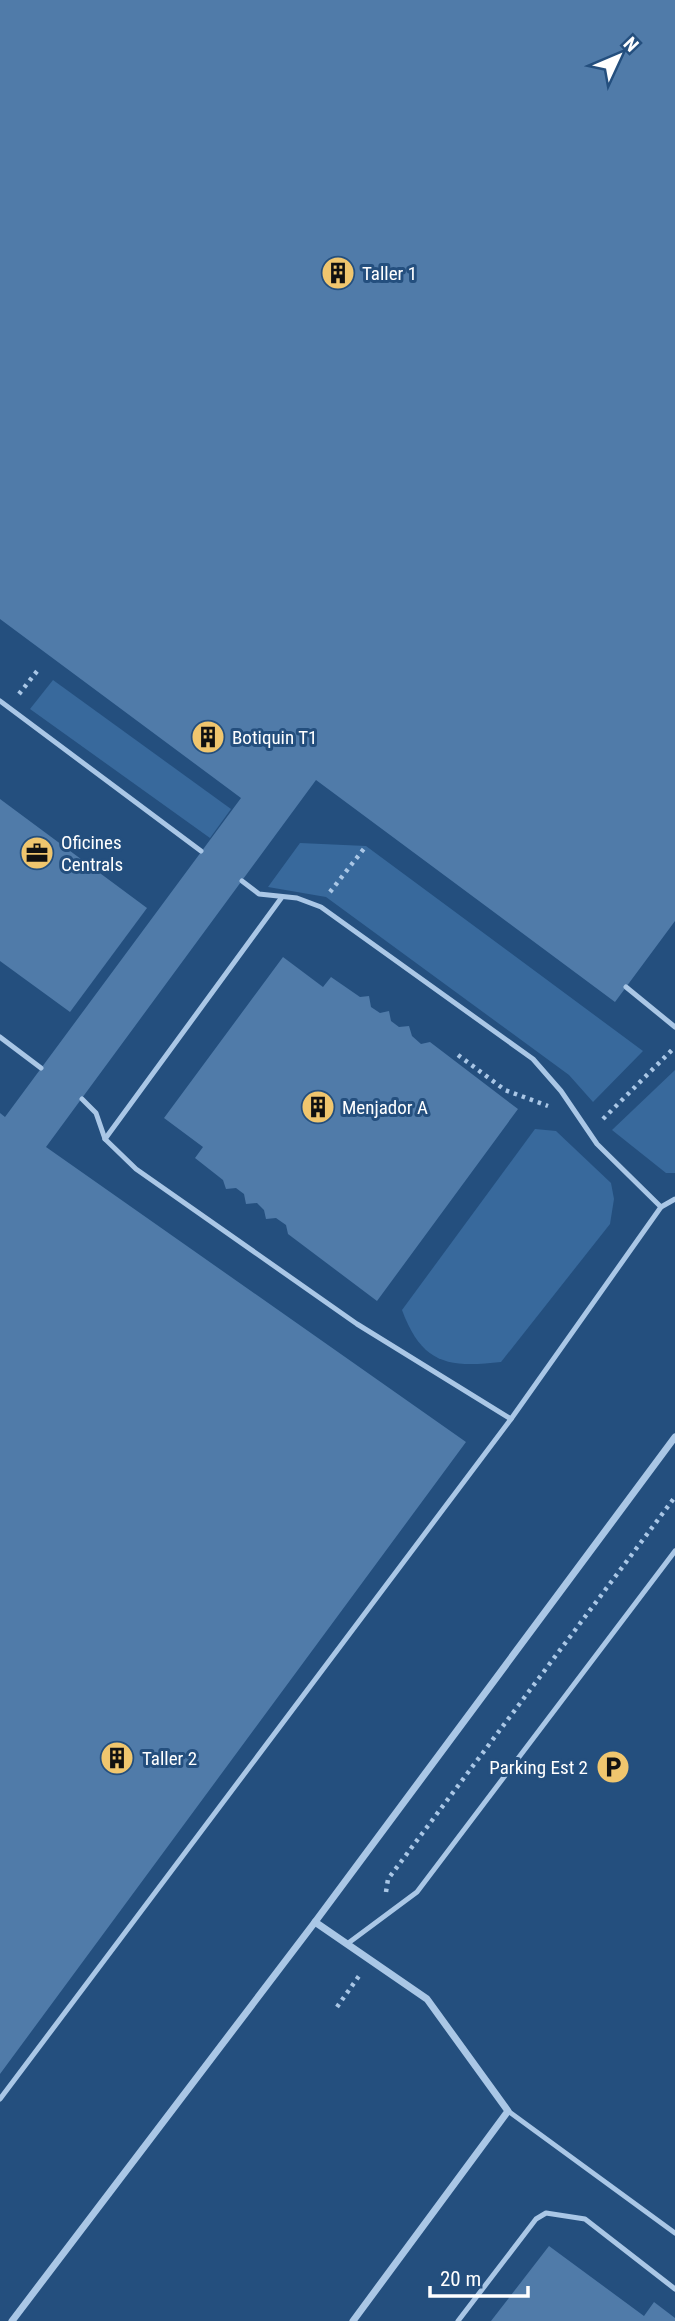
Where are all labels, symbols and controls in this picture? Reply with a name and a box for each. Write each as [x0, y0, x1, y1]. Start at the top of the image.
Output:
north arrow [584, 21, 654, 91]
text: N [619, 32, 643, 57]
building icon: Taller 1 [319, 254, 357, 292]
place label: Taller 1 [362, 262, 417, 285]
building icon: Botiquin T1 [189, 718, 227, 756]
place label: Botiquin T1 [232, 726, 317, 749]
place label: Oficines Centrals [61, 831, 123, 876]
office icon: Oficines Centrals [18, 834, 56, 872]
building icon: Menjador A [299, 1088, 337, 1126]
place label: Menjador A [342, 1096, 428, 1119]
building icon: Taller 2 [98, 1739, 136, 1777]
place label: Taller 2 [142, 1747, 197, 1770]
parking icon: Parking Est 2 [594, 1748, 632, 1786]
place label: Parking Est 2 [489, 1756, 588, 1779]
scale bar [430, 2254, 528, 2298]
text: 20 m [440, 2267, 481, 2291]

